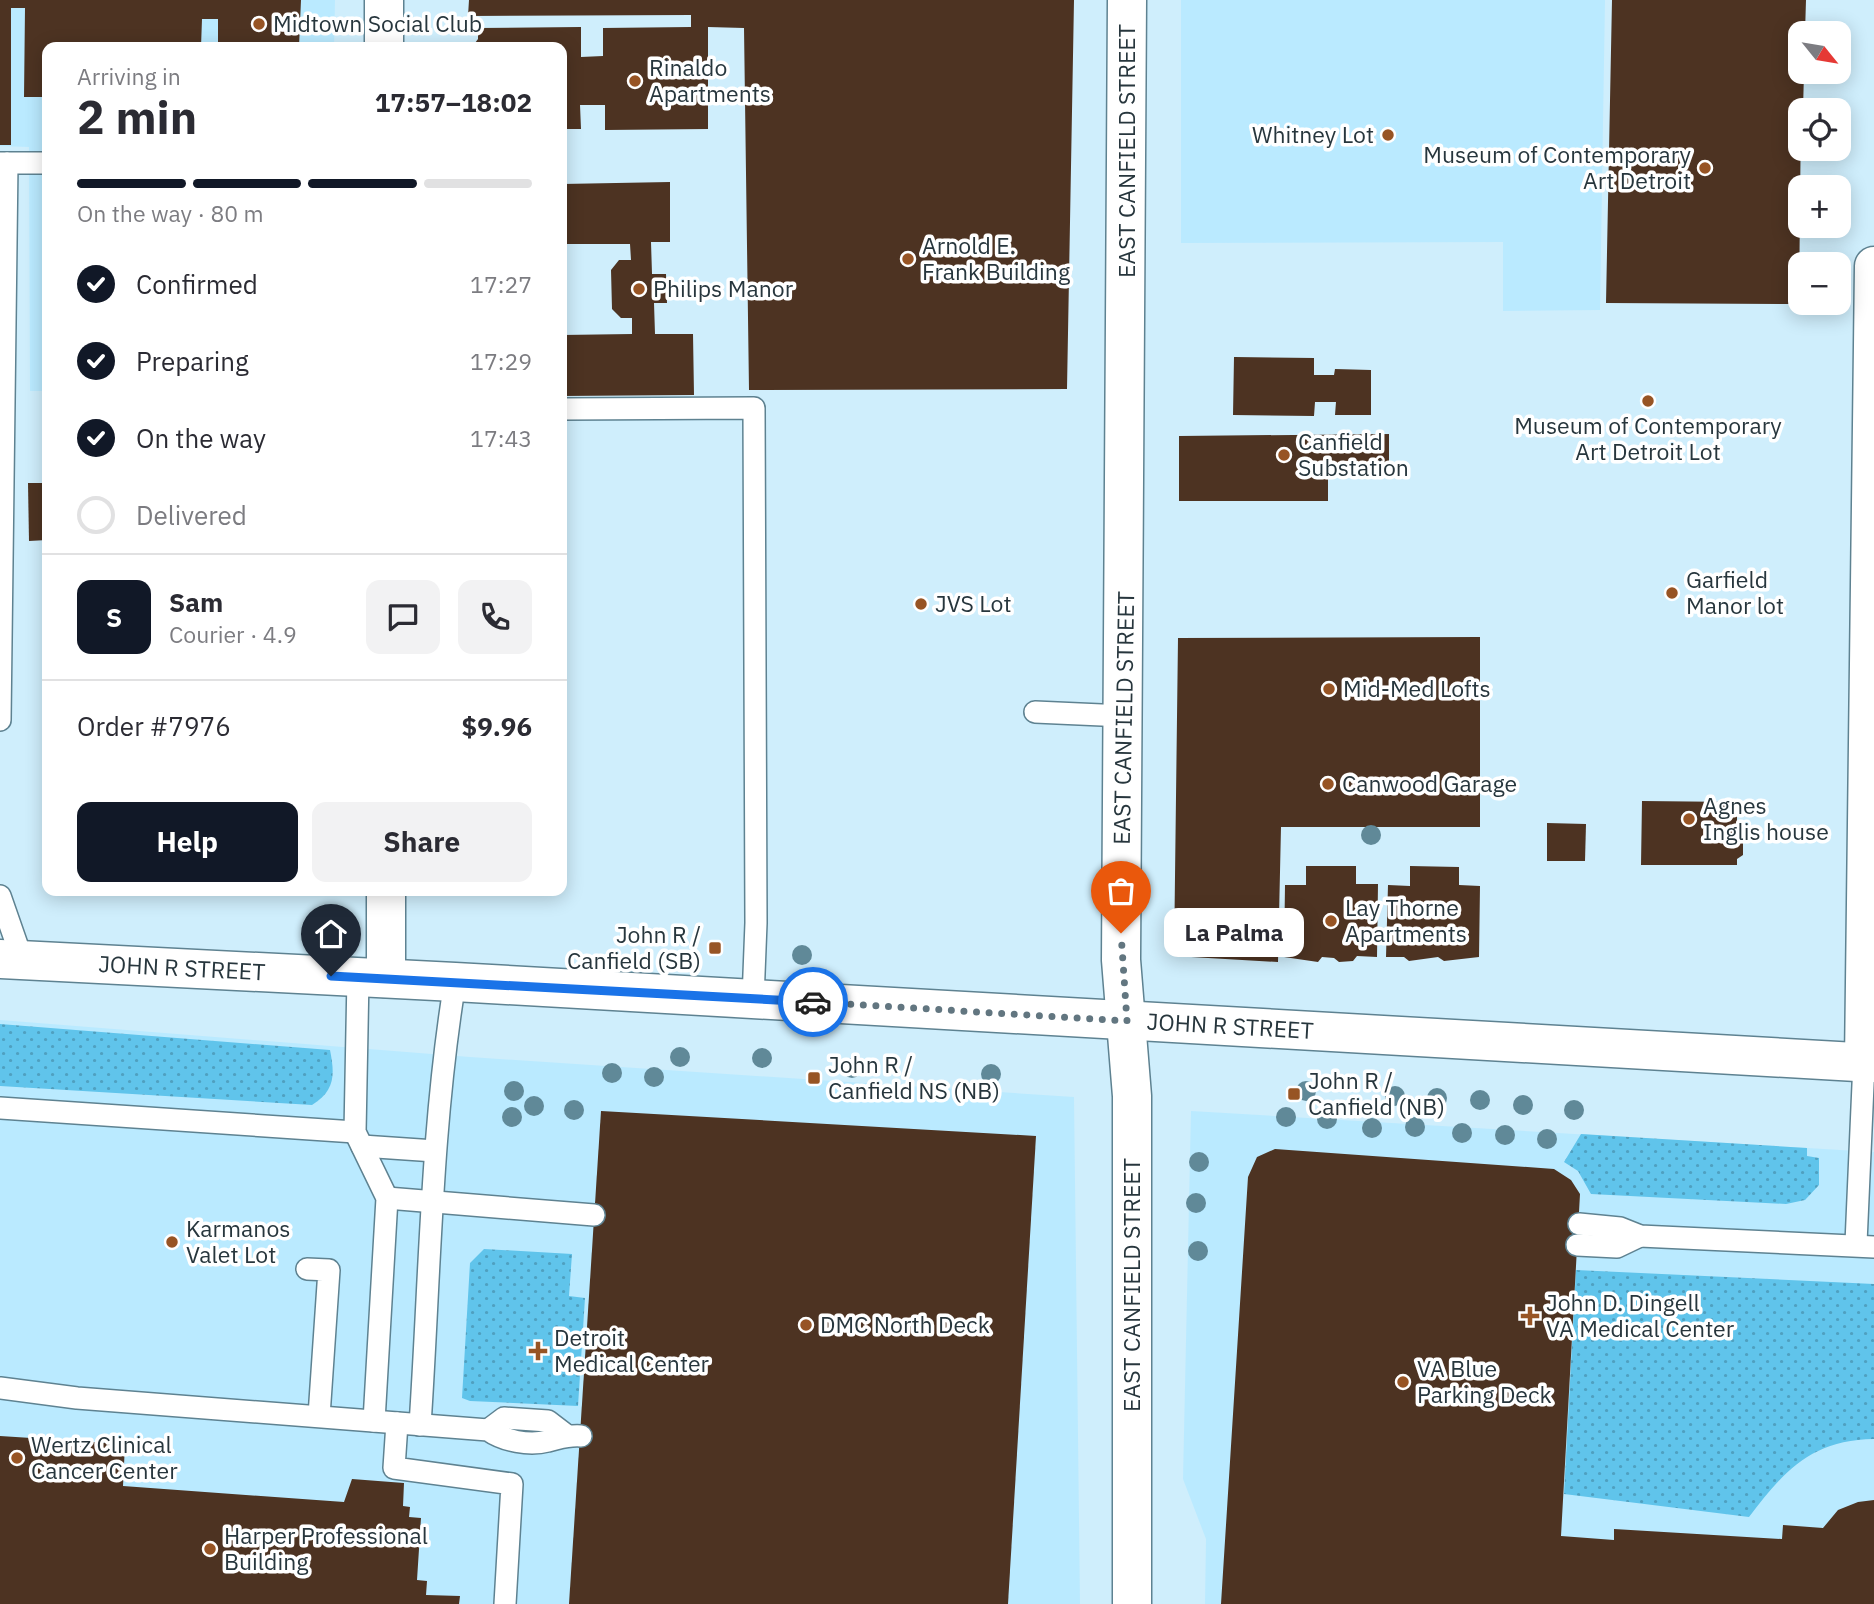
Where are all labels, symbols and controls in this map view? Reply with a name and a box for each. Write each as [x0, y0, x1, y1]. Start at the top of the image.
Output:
place label: Midtown Social Club [273, 8, 482, 38]
marker: Midtown Social Club [251, 16, 267, 32]
north arrow [1788, 21, 1852, 84]
map controls [1788, 21, 1851, 315]
street label: EAST CANFIELD STREET [1111, 24, 1141, 278]
place label: Rinaldo Apartments [649, 52, 771, 108]
text: Arriving in [77, 61, 181, 91]
marker: Rinaldo Apartments [627, 73, 643, 89]
text: 17:57–18:02 [375, 85, 532, 119]
text: 2 min [77, 87, 197, 147]
button: locate [1788, 98, 1851, 161]
place label: Whitney Lot [1252, 119, 1374, 149]
marker: Whitney Lot [1380, 127, 1396, 143]
place label: Museum of Contemporary Art Detroit [1423, 139, 1692, 195]
marker: Museum of Contemporary Art Detroit [1697, 160, 1713, 176]
button: + [1788, 175, 1851, 238]
text: On the way · 80 m [77, 198, 264, 228]
place label: Arnold E. Frank Building [922, 230, 1070, 286]
marker: Arnold E. Frank Building [900, 251, 916, 267]
button: − [1788, 252, 1851, 315]
icon: check [77, 265, 115, 303]
text: Confirmed [136, 267, 258, 301]
text: 17:27 [470, 269, 532, 299]
place label: Philips Manor [653, 273, 794, 303]
marker: Philips Manor [631, 281, 647, 297]
icon: check [77, 342, 115, 380]
text: Preparing [136, 344, 249, 378]
text: 17:29 [470, 346, 532, 376]
marker: Museum of Contemporary Art Detroit Lot [1640, 393, 1656, 409]
place label: Museum of Contemporary Art Detroit Lot [1514, 410, 1782, 466]
icon: check [77, 419, 115, 457]
text: On the way [136, 421, 266, 455]
text: 17:43 [470, 423, 532, 453]
place label: Canfield Substation [1298, 426, 1409, 482]
marker: Canfield Substation [1276, 447, 1292, 463]
text: Delivered [136, 498, 247, 532]
place label: Garfield Manor lot [1686, 564, 1784, 620]
button: chat [366, 580, 440, 654]
button: phone [458, 580, 532, 654]
text: Sam [169, 585, 223, 619]
marker: Garfield Manor lot [1664, 585, 1680, 601]
place label: JVS Lot [935, 588, 1012, 618]
street label: EAST CANFIELD STREET [1106, 591, 1140, 845]
marker: JVS Lot [913, 596, 929, 612]
text: S [106, 600, 122, 634]
text: Courier · 4.9 [169, 619, 297, 649]
place label: Mid-Med Lofts [1343, 673, 1491, 703]
marker: Mid-Med Lofts [1321, 681, 1337, 697]
text: Order #7976 [77, 709, 231, 743]
text: $9.96 [462, 709, 532, 743]
place label: Canwood Garage [1342, 768, 1517, 798]
marker: Canwood Garage [1320, 776, 1336, 792]
place label: Agnes Inglis house [1703, 790, 1829, 846]
button: Help [77, 802, 298, 882]
button: Share [312, 802, 532, 882]
marker: Agnes Inglis house [1681, 811, 1697, 827]
pin [1091, 861, 1151, 933]
icon: bag [1102, 872, 1140, 910]
place label: Lay Thorne Apartments [1345, 892, 1467, 948]
pin [301, 904, 361, 976]
callout: La Palma [1163, 908, 1303, 958]
marker: Lay Thorne Apartments [1323, 913, 1339, 929]
icon: home [312, 915, 350, 953]
text: La Palma [1184, 917, 1284, 947]
place label: John R / Canfield (SB) [567, 919, 701, 975]
marker: John R / Canfield (SB) [707, 940, 723, 956]
street label: JOHN R STREET [98, 948, 266, 986]
courier [778, 967, 848, 1037]
icon: car [794, 983, 832, 1021]
street label: JOHN R STREET [1146, 1006, 1315, 1045]
place label: John R / Canfield NS (NB) [828, 1049, 1000, 1105]
place label: John R / Canfield (NB) [1308, 1065, 1445, 1121]
marker: John R / Canfield NS (NB) [806, 1070, 822, 1086]
marker: John R / Canfield (NB) [1286, 1086, 1302, 1102]
street label: EAST CANFIELD STREET [1116, 1158, 1146, 1412]
place label: Karmanos Valet Lot [186, 1213, 290, 1269]
marker: Karmanos Valet Lot [164, 1234, 180, 1250]
place label: John D. Dingell VA Medical Center [1546, 1287, 1735, 1343]
marker: John D. Dingell VA Medical Center [1520, 1306, 1540, 1326]
place label: DMC North Deck [820, 1309, 990, 1339]
marker: DMC North Deck [798, 1317, 814, 1333]
place label: Detroit Medical Center [554, 1322, 710, 1378]
marker: Detroit Medical Center [528, 1341, 548, 1361]
place label: VA Blue Parking Deck [1417, 1353, 1552, 1409]
marker: VA Blue Parking Deck [1395, 1374, 1411, 1390]
place label: Wertz Clinical Cancer Center [31, 1429, 178, 1485]
marker: Wertz Clinical Cancer Center [9, 1450, 25, 1466]
place label: Harper Professional Building [224, 1520, 428, 1576]
marker: Harper Professional Building [202, 1541, 218, 1557]

